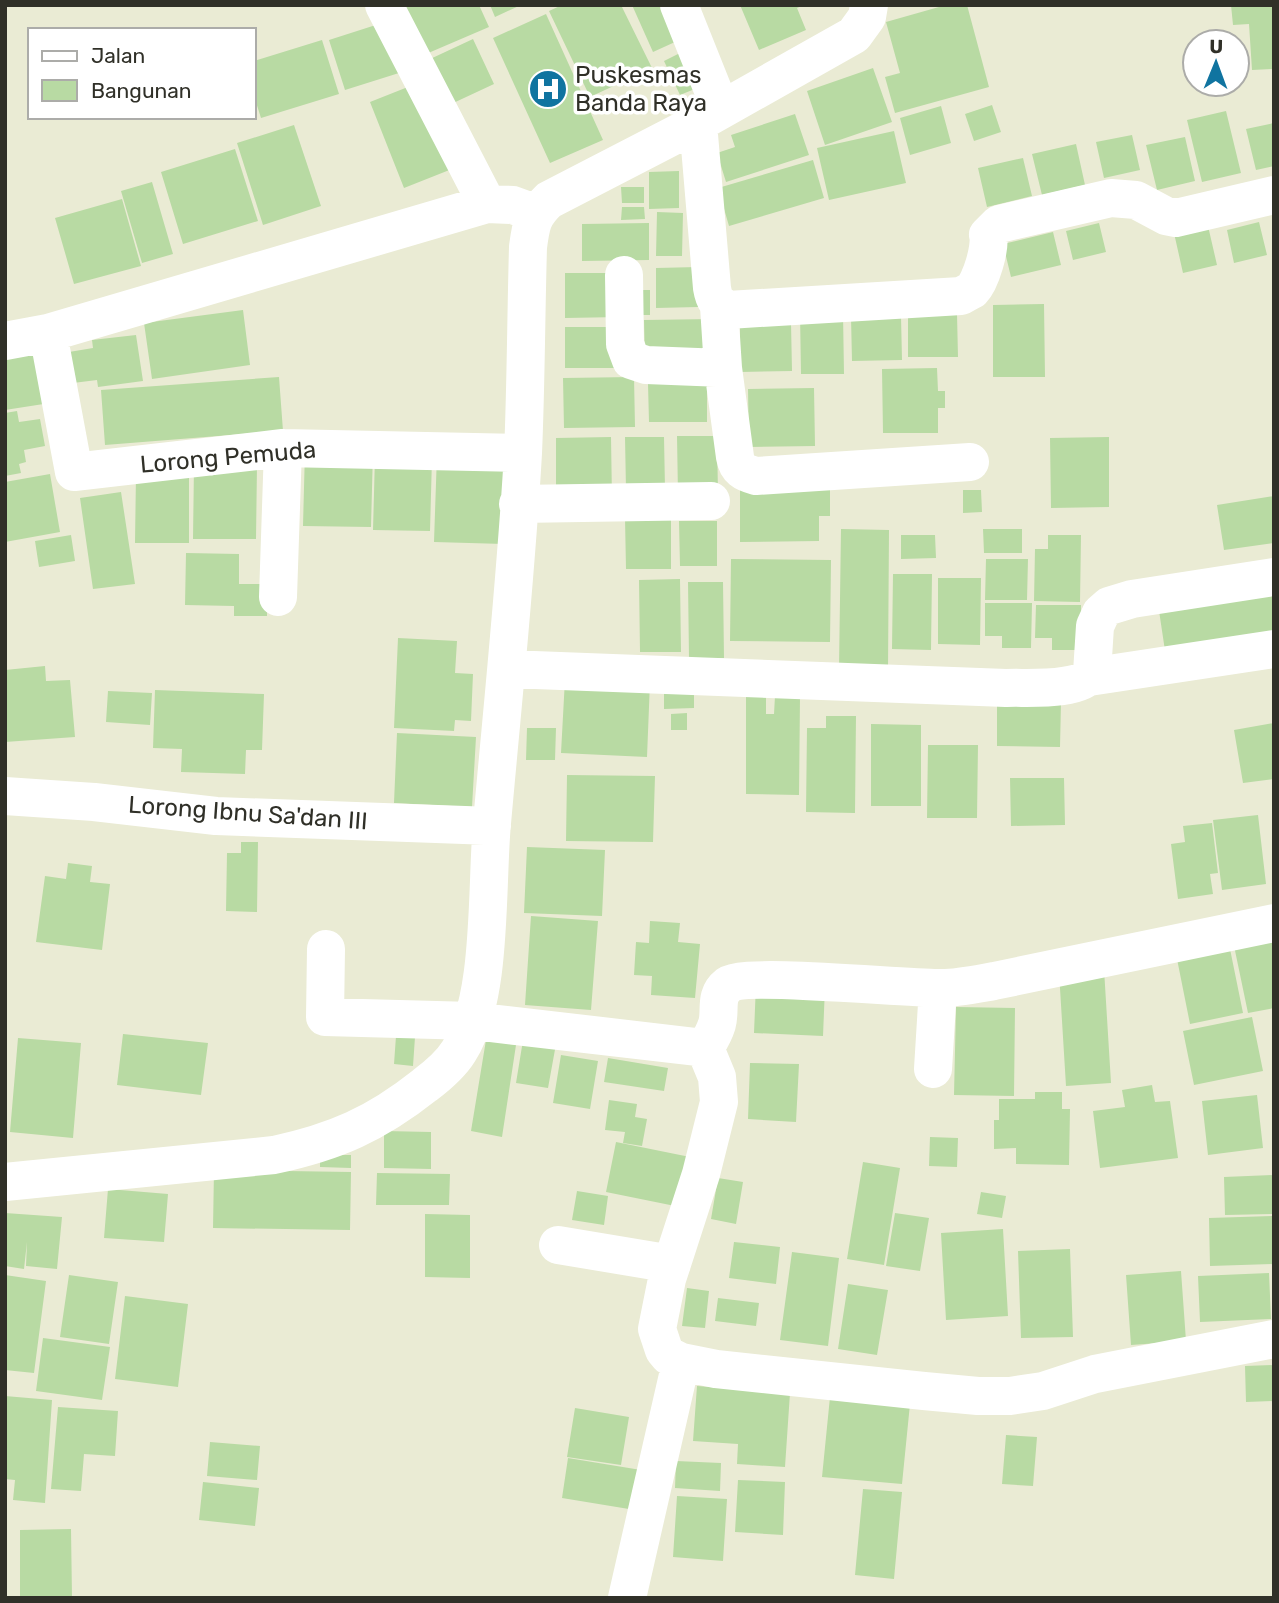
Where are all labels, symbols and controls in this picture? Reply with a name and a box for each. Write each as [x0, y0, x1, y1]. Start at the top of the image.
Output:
legend [28, 28, 256, 119]
north arrow [1181, 28, 1251, 98]
text: U [1209, 35, 1223, 58]
text: Jalan [91, 43, 145, 68]
place label: Puskesmas Banda Raya [575, 61, 707, 117]
hospital icon: Puskesmas Banda Raya [527, 68, 569, 110]
text: Bangunan [91, 78, 192, 103]
street label: Lorong Pemuda [139, 435, 317, 479]
street label: Lorong Ibnu Sa'dan III [127, 791, 369, 835]

